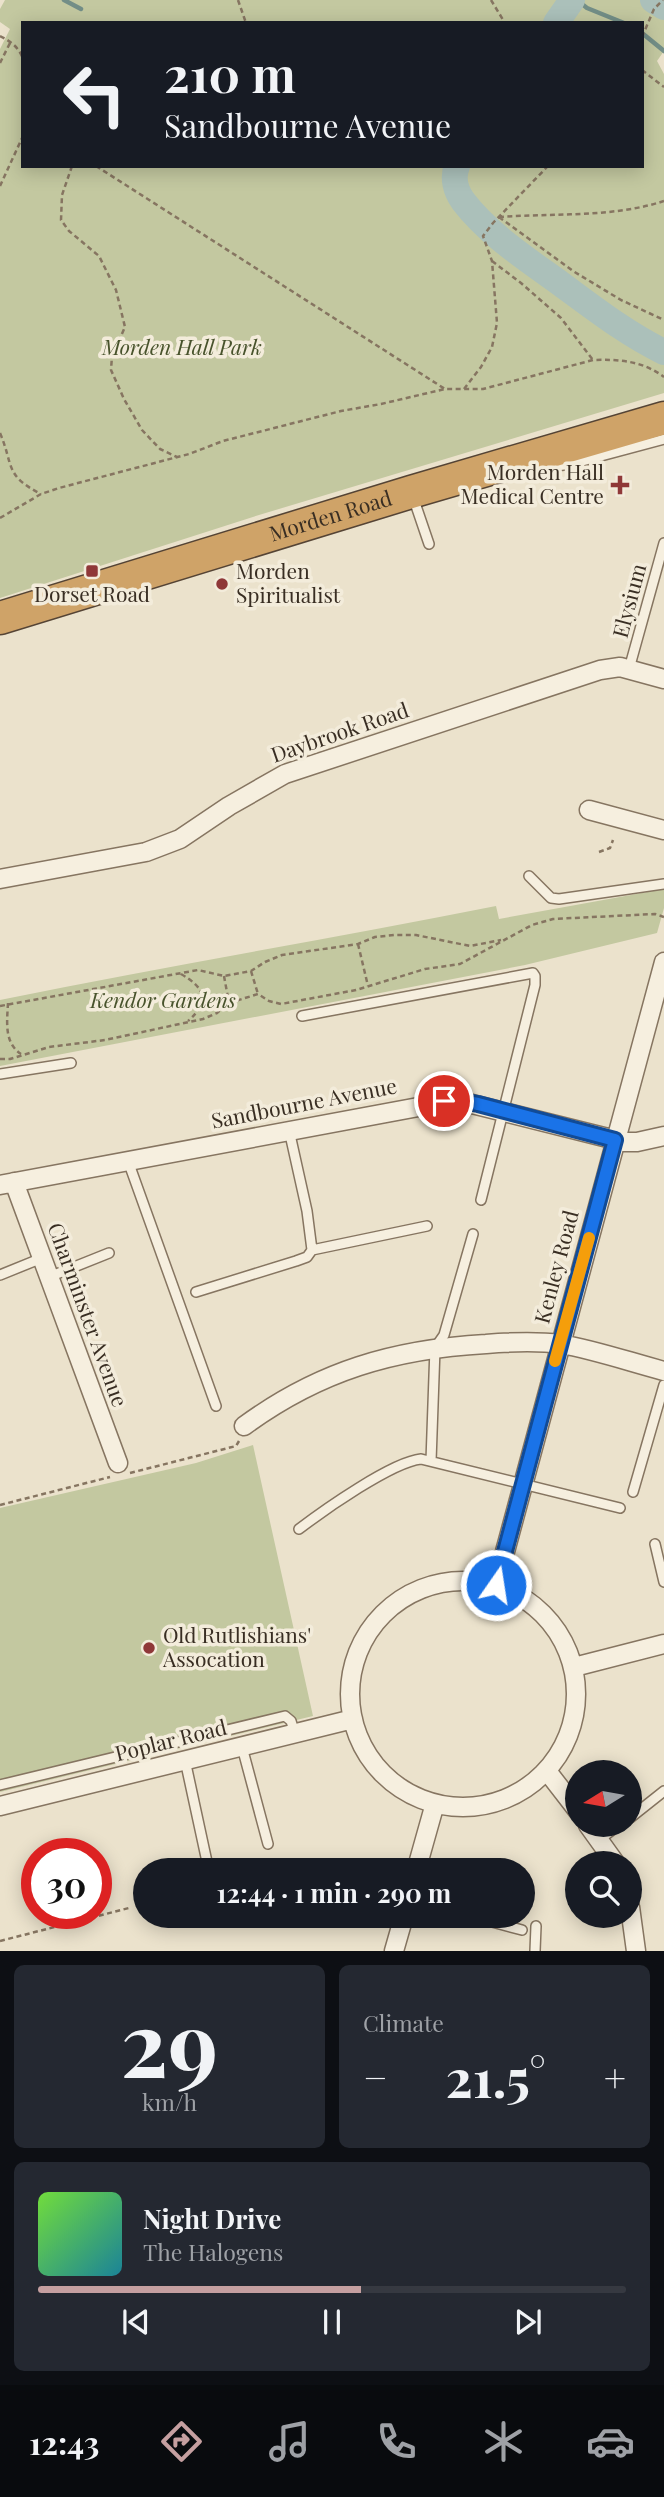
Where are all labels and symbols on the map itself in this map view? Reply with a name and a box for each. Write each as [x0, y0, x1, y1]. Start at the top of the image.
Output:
park label: Morden Hall Park [101, 332, 262, 360]
place label: Morden Hall Medical Centre [461, 457, 604, 509]
marker: Morden Hall Medical Centre [610, 475, 630, 495]
street label: Morden Road [266, 483, 395, 547]
place label: Morden Spiritualist [236, 556, 341, 608]
street label: Elysium [605, 560, 651, 641]
marker: Dorset Road [84, 563, 100, 579]
marker: Morden Spiritualist [214, 576, 230, 592]
place label: Dorset Road [34, 579, 150, 607]
street label: Daybrook Road [267, 694, 412, 768]
park label: Kendor Gardens [89, 985, 236, 1013]
street label: Sandbourne Avenue [208, 1070, 399, 1134]
pin [414, 1071, 474, 1131]
street label: Kenley Road [527, 1207, 584, 1326]
street label: Charminster Avenue [43, 1218, 135, 1410]
position arrow [459, 1548, 533, 1622]
place label: Old Rutlishians' Assocation [162, 1620, 311, 1672]
marker: Old Rutlishians' Assocation [141, 1640, 157, 1656]
street label: Poplar Road [112, 1712, 229, 1766]
north arrow [565, 1760, 642, 1838]
speed limit sign: 30 [21, 1838, 112, 1929]

